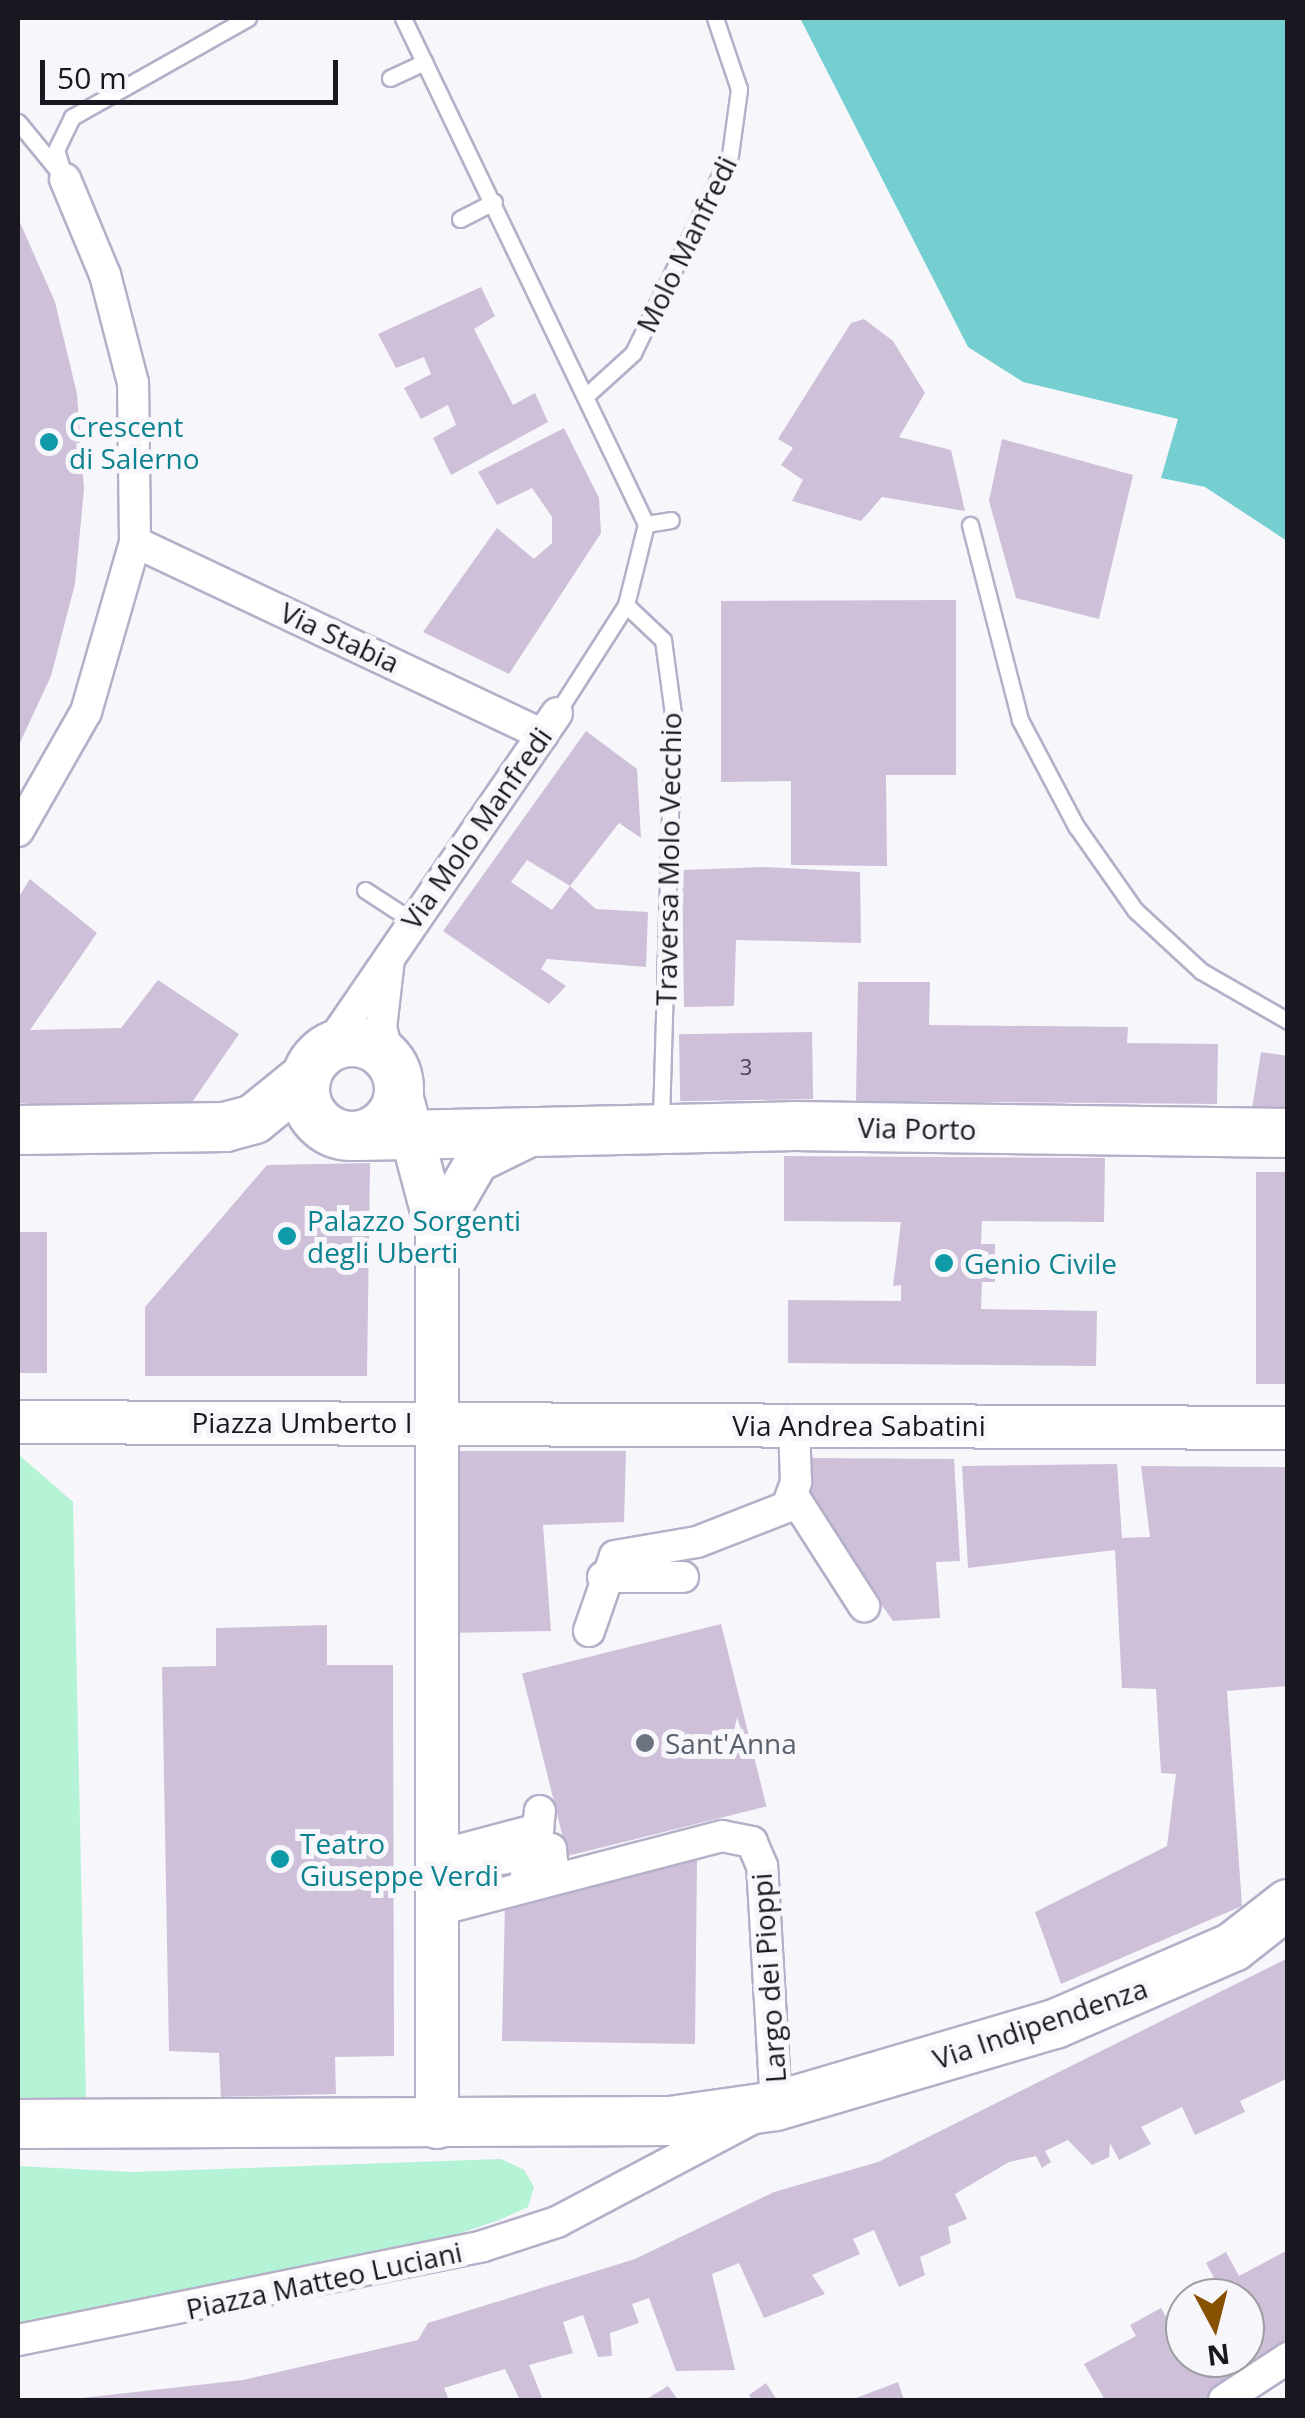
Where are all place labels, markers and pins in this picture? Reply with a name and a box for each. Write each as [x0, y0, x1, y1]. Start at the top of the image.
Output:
place label: Crescent di Salerno [69, 409, 200, 475]
marker: Crescent di Salerno [38, 431, 60, 453]
place label: Palazzo Sorgenti degli Uberti [307, 1203, 521, 1269]
marker: Palazzo Sorgenti degli Uberti [276, 1225, 298, 1247]
place label: Genio Civile [964, 1246, 1117, 1280]
marker: Genio Civile [933, 1252, 955, 1274]
place label: Sant'Anna [665, 1726, 797, 1760]
marker: Sant'Anna [634, 1732, 656, 1754]
place label: Teatro Giuseppe Verdi [300, 1826, 499, 1892]
marker: Teatro Giuseppe Verdi [269, 1848, 291, 1870]

